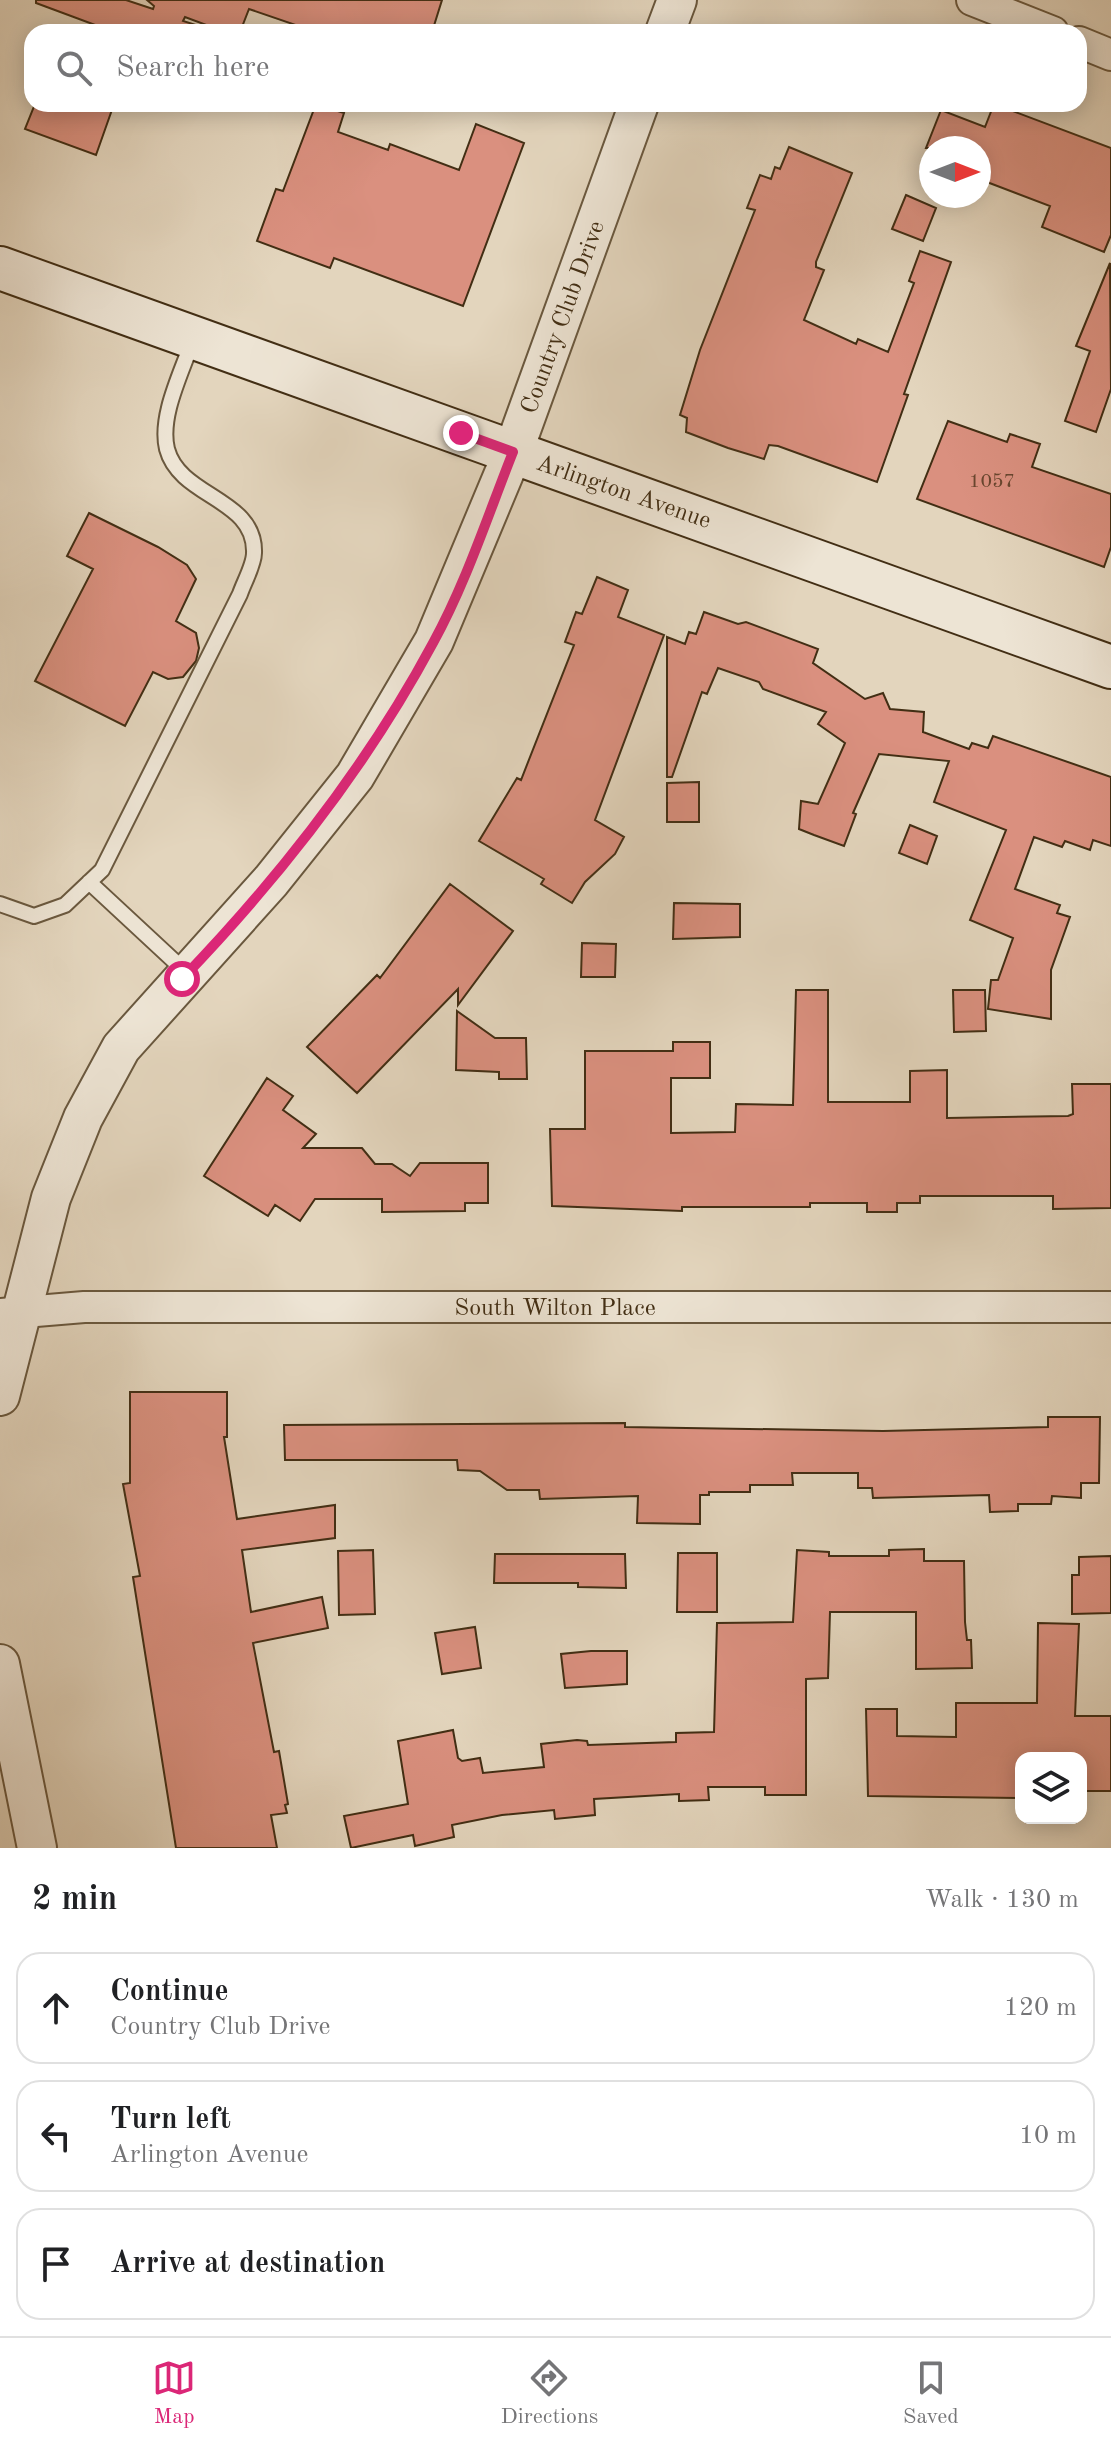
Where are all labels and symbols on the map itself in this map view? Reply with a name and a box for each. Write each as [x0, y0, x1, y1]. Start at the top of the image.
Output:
north arrow [919, 136, 991, 208]
street label: Country Club Drive [518, 218, 610, 417]
route end [443, 415, 479, 451]
street label: Arlington Avenue [533, 452, 714, 534]
house number: 1057 [969, 472, 1015, 492]
route start [164, 961, 200, 997]
street label: South Wilton Place [454, 1297, 656, 1321]

